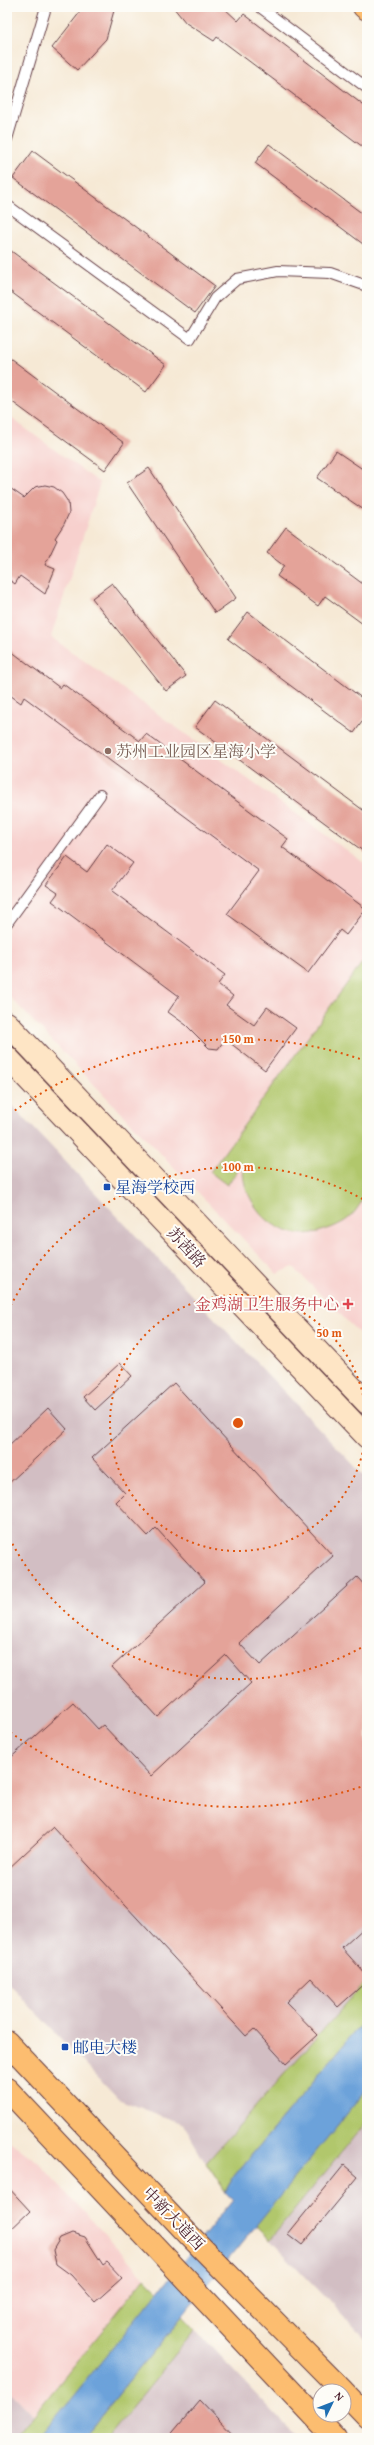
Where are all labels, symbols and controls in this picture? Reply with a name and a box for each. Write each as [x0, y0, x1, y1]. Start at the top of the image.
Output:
place label: 苏州工业园区星海小学 [116, 739, 276, 763]
marker: 苏州工业园区星海小学 [103, 746, 113, 756]
text: 150 m [222, 1030, 255, 1047]
text: 100 m [222, 1158, 255, 1175]
place label: 星海学校西 [115, 1175, 195, 1199]
marker: 星海学校西 [102, 1182, 112, 1192]
street label: 苏茜路 [162, 1221, 212, 1273]
place label: 金鸡湖卫生服务中心 [195, 1292, 339, 1316]
marker: 金鸡湖卫生服务中心 [342, 1298, 354, 1310]
text: 50 m [316, 1324, 342, 1341]
centre of rings [231, 1416, 245, 1430]
place label: 邮电大楼 [73, 2035, 137, 2059]
marker: 邮电大楼 [60, 2042, 70, 2052]
street label: 中新大道西 [138, 2181, 210, 2255]
north arrow [312, 2383, 352, 2423]
text: N [331, 2388, 348, 2405]

